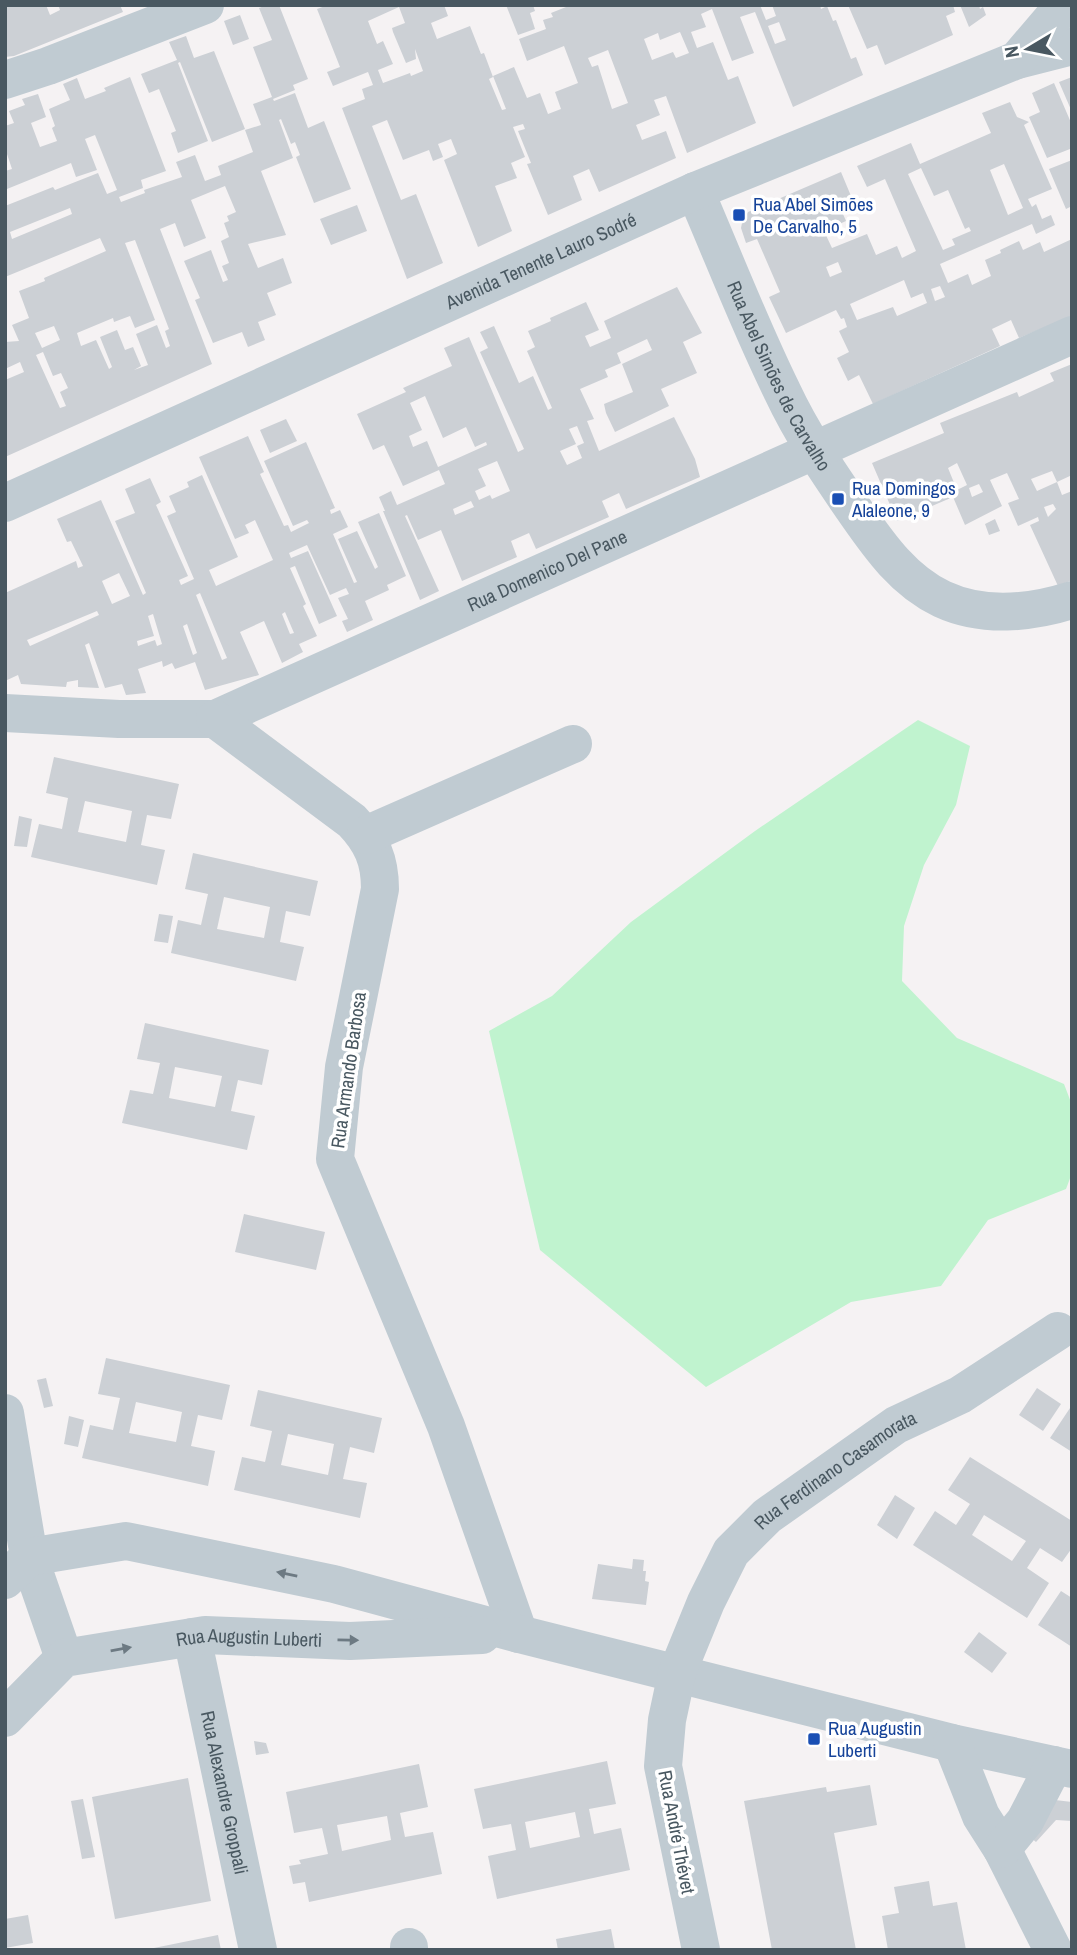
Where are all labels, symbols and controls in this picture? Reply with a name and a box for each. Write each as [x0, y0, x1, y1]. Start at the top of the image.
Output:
north arrow [993, 14, 1063, 84]
text: N [997, 44, 1025, 60]
place label: Rua Abel Simões De Carvalho, 5 [753, 191, 874, 239]
street label: Avenida Tenente Lauro Sodré [440, 206, 640, 316]
marker: Rua Abel Simões De Carvalho, 5 [731, 207, 747, 223]
street label: Rua Abel Simões de Carvalho [721, 277, 837, 476]
place label: Rua Domingos Alaleone, 9 [851, 475, 956, 523]
marker: Rua Domingos Alaleone, 9 [830, 491, 846, 507]
street label: Rua Domenico Del Pane [463, 523, 631, 617]
street label: Rua Armando Barbosa [324, 990, 372, 1150]
street label: Rua Ferdinano Casamorata [748, 1404, 921, 1535]
one-way arrow [276, 1568, 298, 1579]
street label: Rua Augustin Luberti [174, 1622, 323, 1653]
one-way arrow [337, 1634, 359, 1646]
one-way arrow [110, 1643, 132, 1654]
street label: Rua Alexandre Groppali [195, 1708, 255, 1877]
place label: Rua Augustin Luberti [828, 1715, 922, 1763]
marker: Rua Augustin Luberti [806, 1731, 822, 1747]
street label: Rua André Thévet [652, 1768, 702, 1897]

